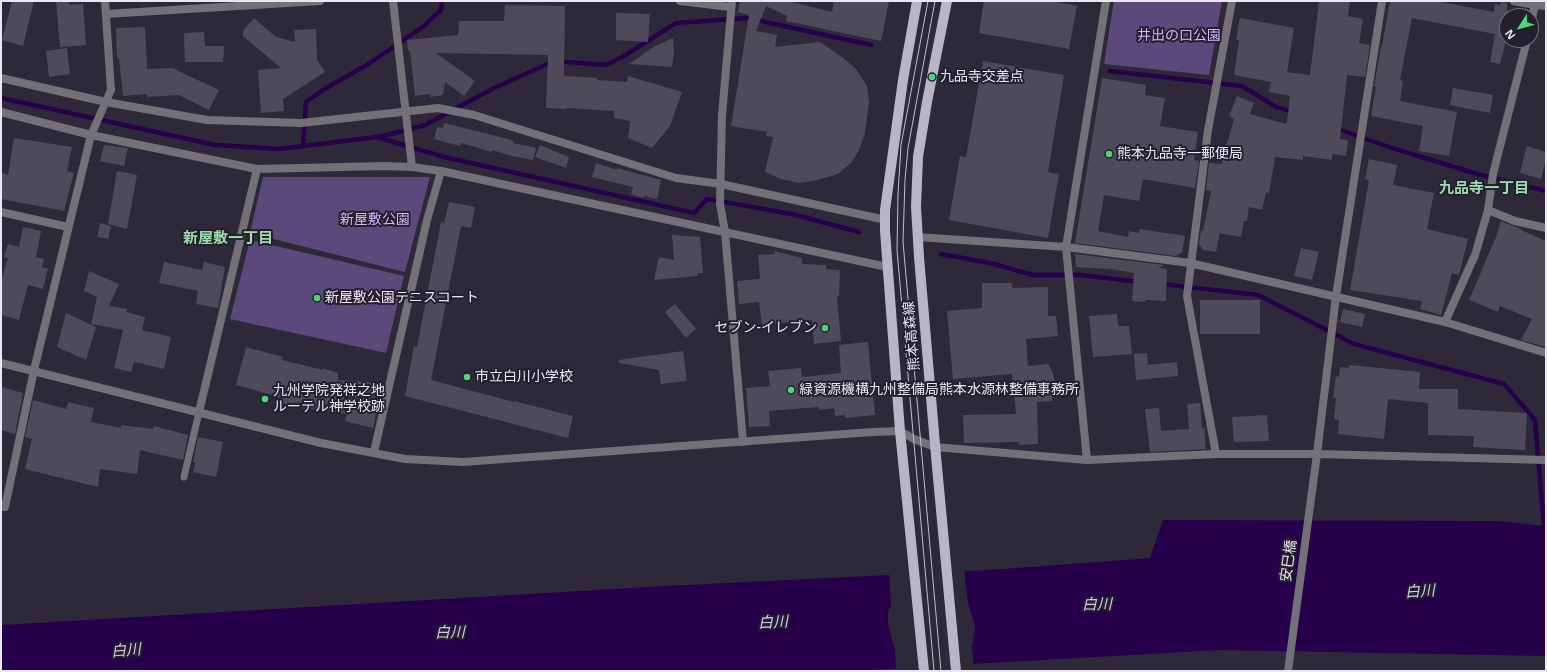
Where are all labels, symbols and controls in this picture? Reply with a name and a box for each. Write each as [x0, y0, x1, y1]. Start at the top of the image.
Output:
north arrow [1499, 8, 1539, 48]
text: N [1501, 27, 1518, 43]
park label: 井出の口公園 [1137, 28, 1221, 44]
place label: 九品寺交差点 [940, 69, 1024, 85]
marker: 九品寺交差点 [927, 72, 937, 82]
place label: 熊本九品寺一郵便局 [1117, 146, 1243, 162]
marker: 熊本九品寺一郵便局 [1104, 149, 1114, 159]
district label: 九品寺一丁目 [1439, 180, 1529, 198]
park label: 新屋敷公園 [340, 212, 410, 228]
district label: 新屋敷一丁目 [183, 230, 273, 248]
place label: 新屋敷公園テニスコート [325, 290, 479, 306]
marker: 新屋敷公園テニスコート [312, 293, 322, 303]
street label: 熊本高森線 [901, 300, 923, 372]
place label: セブン-イレブン [714, 320, 817, 336]
marker: セブン-イレブン [820, 323, 830, 333]
place label: 市立白川小学校 [475, 369, 573, 385]
marker: 市立白川小学校 [462, 372, 472, 382]
place label: 緑資源機構九州整備局熊本水源林整備事務所 [799, 382, 1079, 398]
place label: 九州学院発祥之地 ルーテル神学校跡 [273, 383, 385, 416]
marker: 緑資源機構九州整備局熊本水源林整備事務所 [786, 385, 796, 395]
marker: 九州学院発祥之地 ルーテル神学校跡 [260, 394, 270, 404]
street label: 安巳橋 [1278, 539, 1300, 583]
water label: 白川 [1404, 582, 1436, 602]
water label: 白川 [1082, 596, 1112, 614]
water label: 白川 [758, 613, 788, 633]
water label: 白川 [435, 624, 465, 642]
water label: 白川 [110, 641, 142, 661]

